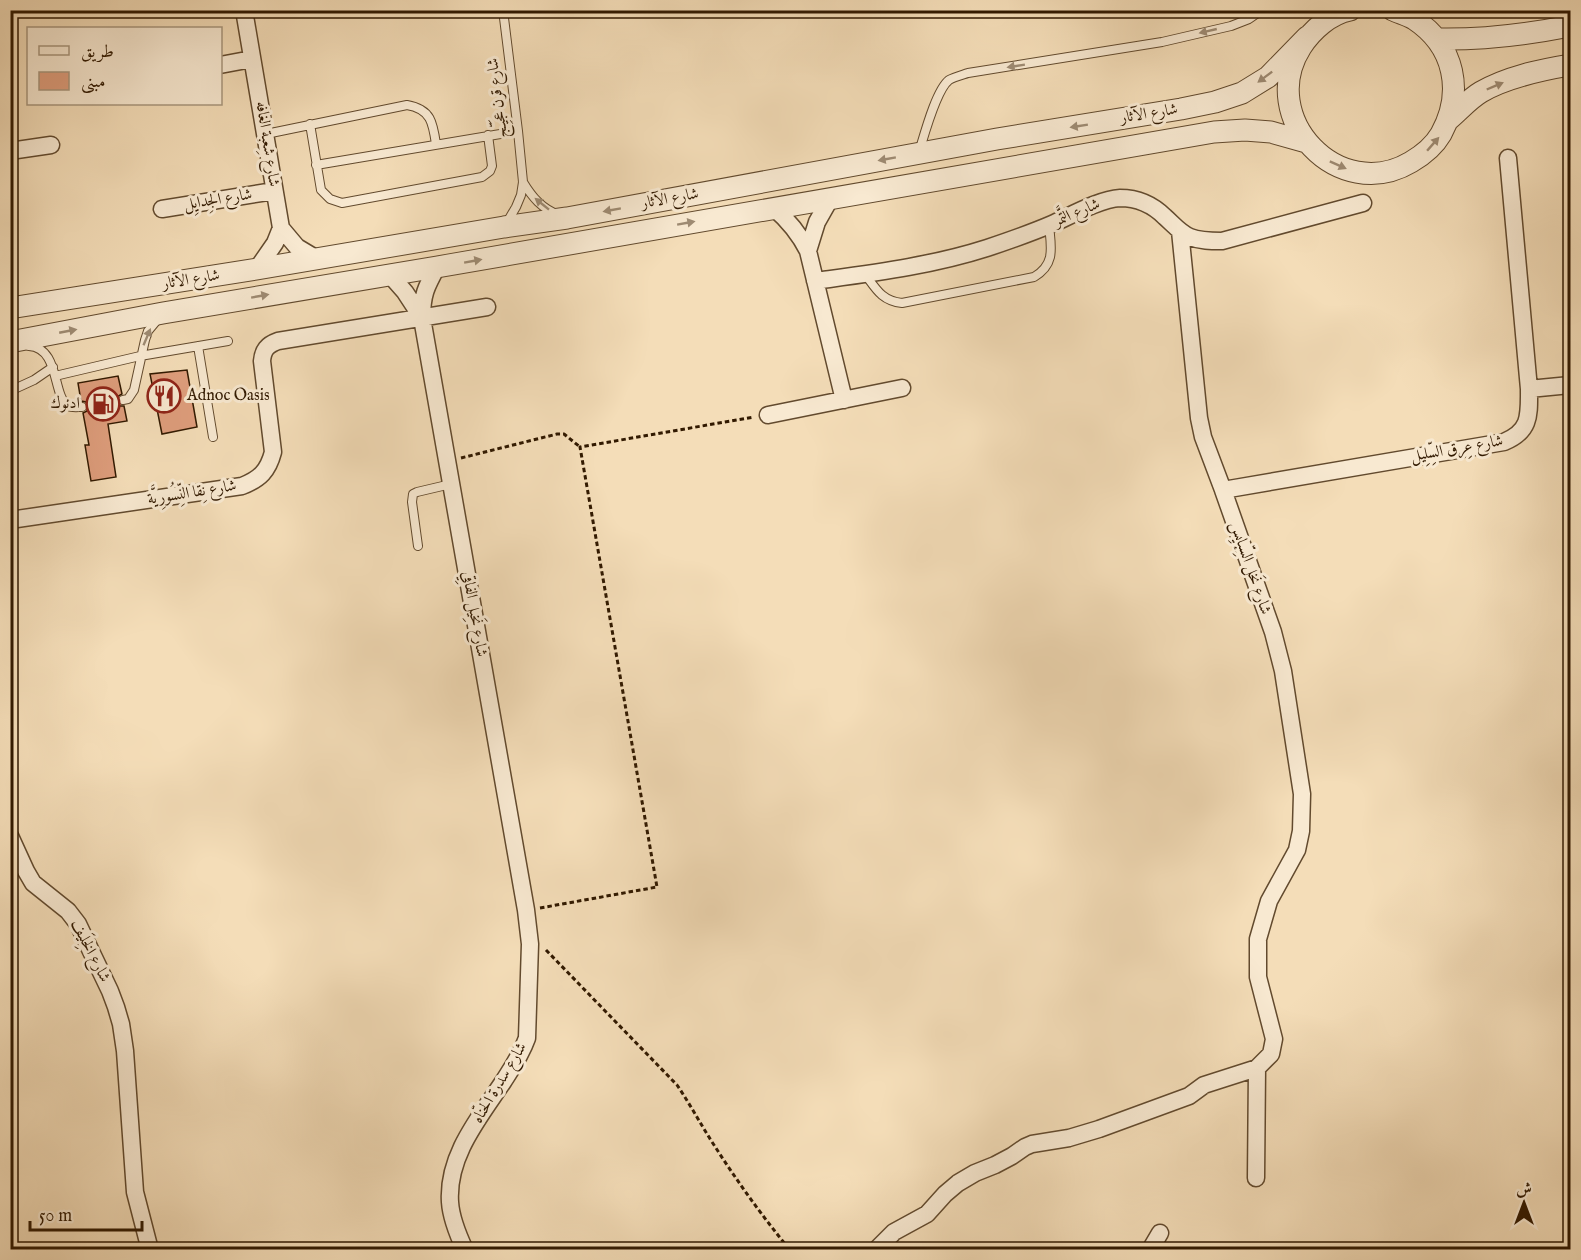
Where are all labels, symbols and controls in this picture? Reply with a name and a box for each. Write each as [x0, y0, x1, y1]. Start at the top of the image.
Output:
legend [27, 27, 222, 105]
one-way arrow [1199, 27, 1217, 37]
text: طريق [81, 41, 114, 64]
street label: شارع قرن عجَيِّج [480, 56, 516, 140]
one-way arrow [1007, 61, 1026, 70]
text: مبنى [81, 71, 106, 94]
one-way arrow [1258, 71, 1273, 83]
one-way arrow [1486, 81, 1504, 90]
street label: شارع الآثار [1116, 98, 1180, 131]
street label: شارع شِعبة الغافه [248, 100, 284, 188]
one-way arrow [1069, 121, 1088, 130]
one-way arrow [1426, 137, 1439, 152]
one-way arrow [877, 155, 896, 164]
one-way arrow [1330, 160, 1348, 170]
street label: شارع الآثار [637, 182, 701, 216]
street label: شارع الجِدايِل [182, 185, 254, 217]
street label: شارع التَّمر [1047, 190, 1104, 234]
one-way arrow [535, 198, 550, 211]
one-way arrow [602, 206, 621, 215]
one-way arrow [676, 219, 695, 228]
one-way arrow [463, 256, 482, 265]
street label: شارع الآثار [158, 264, 222, 297]
one-way arrow [250, 292, 269, 301]
one-way arrow [59, 326, 78, 335]
one-way arrow [143, 328, 152, 345]
restaurant icon: Adnoc Oasis [146, 378, 182, 414]
fuel station icon: ادنوك [85, 386, 121, 422]
place label: Adnoc Oasis [186, 386, 270, 406]
place label: ادنوك [50, 394, 80, 414]
street label: شارع عِرق السِّلِيل [1409, 428, 1505, 469]
street label: شارع نِقا النِّسُورِيَّة [145, 471, 238, 512]
street label: شارع نَخل السِّبايِس [1223, 518, 1278, 618]
street label: شارع نَخِيل الفاقِي [454, 569, 494, 659]
street label: شارع الخِلَيف [64, 915, 117, 987]
street label: شارع سدرة الحنّاه [465, 1037, 534, 1128]
north arrow [1494, 1173, 1554, 1233]
text: ش [1516, 1180, 1532, 1200]
scale bar [30, 1194, 142, 1232]
text: 50 m [39, 1205, 72, 1228]

